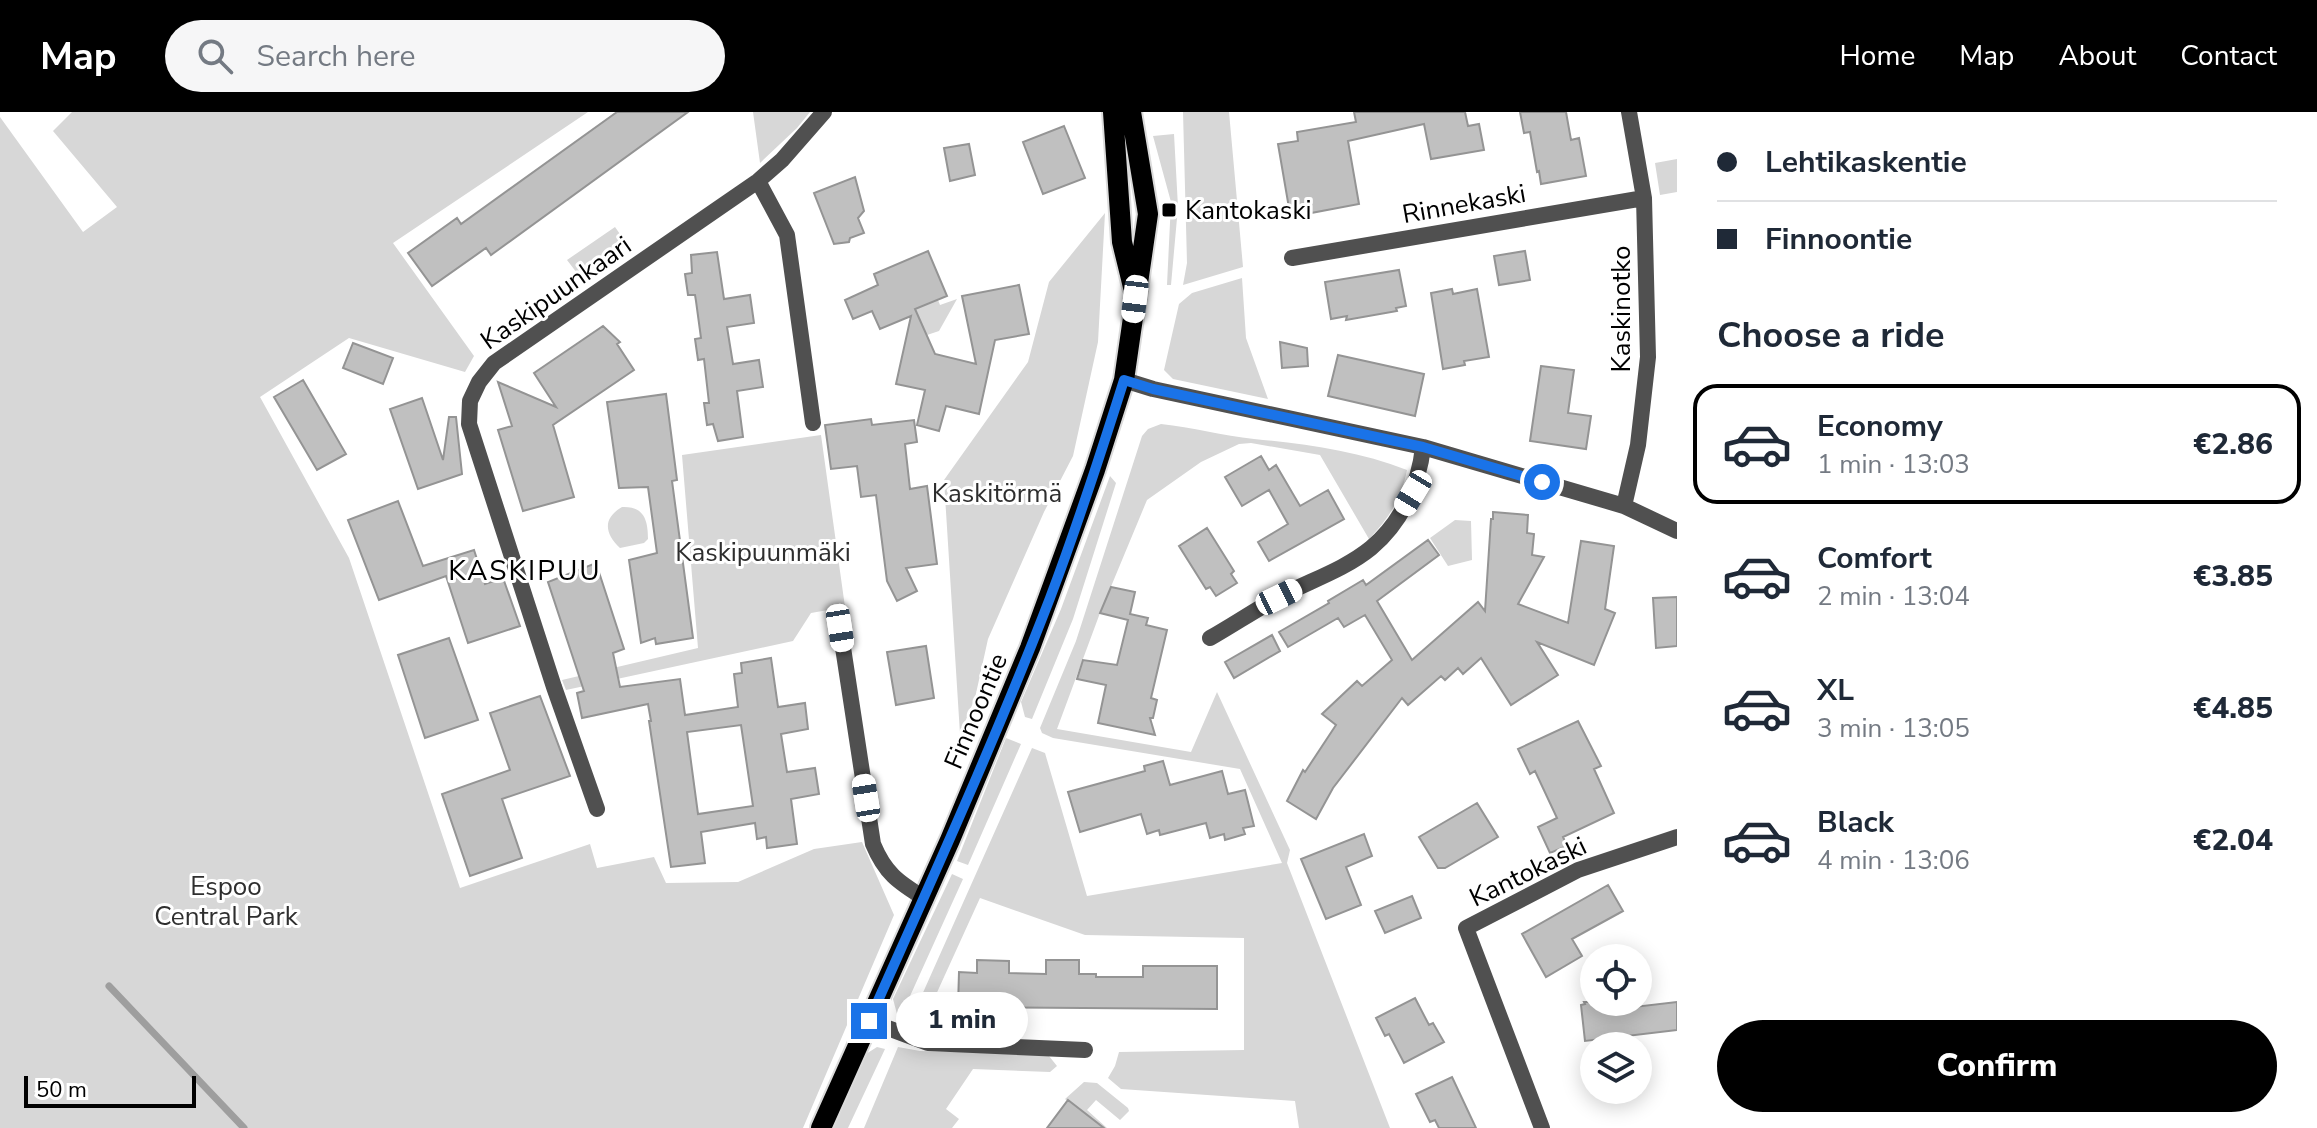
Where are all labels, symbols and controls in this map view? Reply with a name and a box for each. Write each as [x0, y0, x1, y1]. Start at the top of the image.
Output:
search box [165, 20, 725, 92]
text: Map [40, 31, 117, 82]
icon: search [193, 34, 237, 78]
text: Search here [257, 36, 416, 77]
text: Home [1840, 37, 1915, 75]
text: Map [1959, 37, 2014, 75]
text: About [2058, 37, 2136, 75]
text: Contact [2180, 37, 2277, 75]
text: Lehtikaskentie [1765, 142, 1967, 183]
street label: Rinnekaski [1399, 176, 1529, 232]
place label: Kantokaski [1185, 193, 1311, 228]
marker: Kantokaski [1160, 201, 1178, 219]
text: Finnoontie [1765, 219, 1912, 260]
street label: Kaskipuunkaari [474, 228, 638, 358]
street label: Kaskinotko [1604, 246, 1639, 372]
car [1120, 274, 1150, 324]
text: Choose a ride [1717, 311, 1945, 360]
text: Economy [1817, 406, 1943, 447]
icon: car [1721, 408, 1793, 480]
text: €2.86 [2193, 424, 2273, 465]
text: 1 min · 13:03 [1817, 447, 1970, 482]
route start [1524, 464, 1560, 500]
car [1390, 466, 1436, 520]
park label: Kaskitörmä [932, 476, 1062, 511]
park label: Kaskipuunmäki [675, 535, 851, 570]
text: Comfort [1817, 538, 1932, 579]
icon: car [1721, 540, 1793, 612]
district label: KASKIPUU [448, 552, 602, 590]
text: €3.85 [2193, 556, 2273, 597]
car [1252, 576, 1306, 618]
text: 2 min · 13:04 [1817, 579, 1970, 614]
car [824, 602, 856, 654]
street label: Finnoontie [936, 648, 1016, 774]
text: XL [1817, 670, 1854, 711]
icon: car [1721, 672, 1793, 744]
text: €4.85 [2193, 688, 2273, 729]
text: 3 min · 13:05 [1817, 711, 1970, 746]
car [850, 772, 882, 824]
text: Black [1817, 802, 1894, 843]
icon: car [1721, 804, 1793, 876]
text: €2.04 [2193, 820, 2273, 861]
street label: Kantokaski [1464, 829, 1592, 915]
text: 4 min · 13:06 [1817, 843, 1970, 878]
park label: Espoo Central Park [154, 869, 299, 934]
map controls [1580, 944, 1652, 1104]
button: locate [1580, 944, 1652, 1016]
callout: 1 min [897, 993, 1029, 1049]
text: 1 min [928, 1002, 996, 1037]
route end [851, 1003, 887, 1039]
button: Confirm [1717, 1020, 2277, 1112]
button: layers [1580, 1032, 1652, 1104]
scale bar [24, 1072, 196, 1108]
text: 50 m [36, 1075, 87, 1105]

